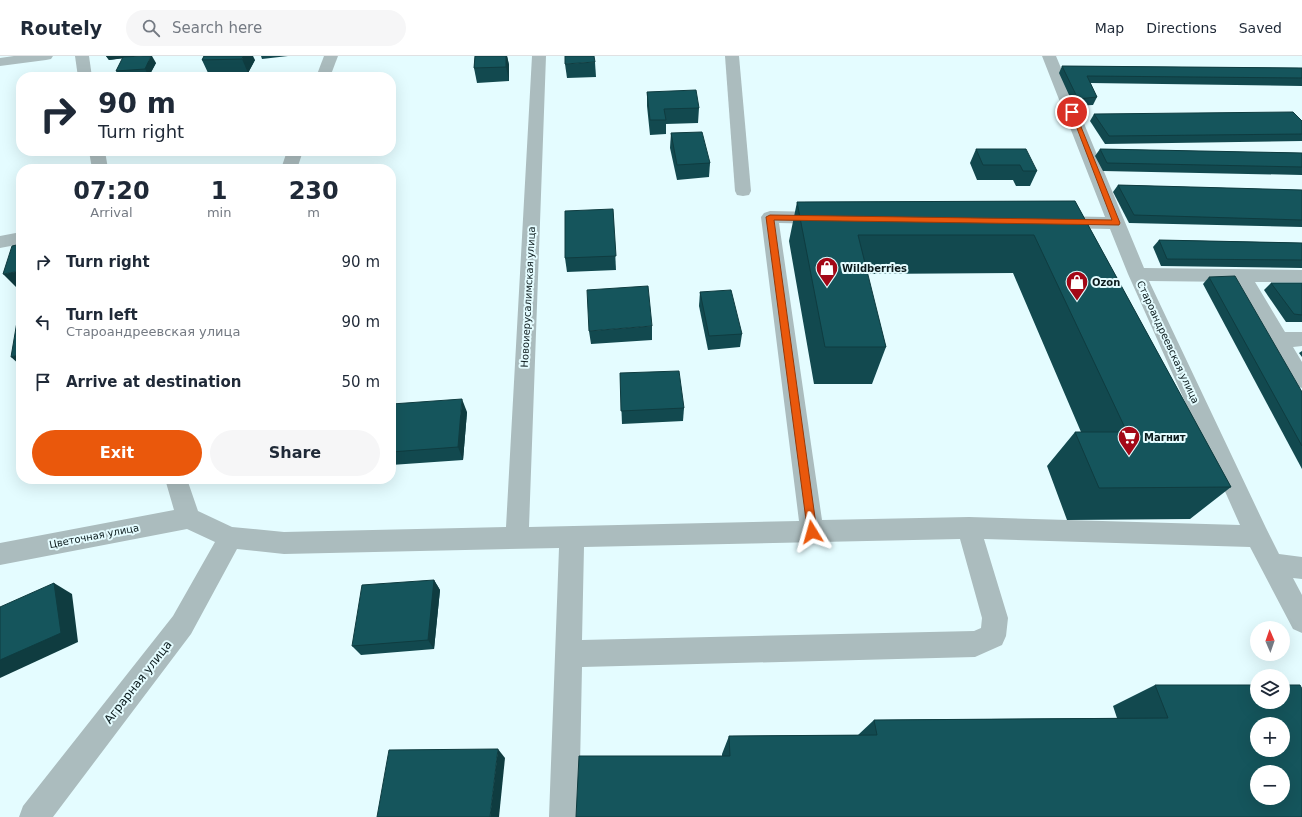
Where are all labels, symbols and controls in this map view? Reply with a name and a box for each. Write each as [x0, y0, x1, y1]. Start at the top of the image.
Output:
search box [126, 10, 406, 46]
text: Routely [20, 17, 102, 39]
icon: search [140, 17, 162, 39]
text: Search here [172, 19, 262, 37]
text: Map [1095, 20, 1124, 36]
text: Directions [1146, 20, 1217, 36]
text: Saved [1239, 20, 1282, 36]
text: 90 m [98, 87, 176, 120]
icon: right [32, 88, 84, 140]
pin [1055, 95, 1089, 129]
icon: arrive [1061, 101, 1083, 123]
text: Turn right [98, 121, 184, 142]
text: 07:20 [73, 177, 150, 205]
text: 1 [211, 177, 227, 205]
text: 230 [289, 177, 339, 205]
text: Arrival [90, 205, 133, 220]
text: min [207, 205, 231, 220]
text: m [307, 205, 320, 220]
street label: Новоиерусалимская улица [519, 226, 537, 368]
icon: right [32, 251, 54, 273]
text: Turn right [66, 253, 150, 271]
text: 90 m [342, 253, 380, 271]
shop icon: Wildberries [814, 255, 840, 288]
place label: Wildberries [842, 263, 907, 274]
shop icon: Ozon [1064, 269, 1090, 302]
place label: Ozon [1092, 277, 1120, 288]
street label: Староандреевская улица [1135, 279, 1201, 405]
text: Turn left [66, 306, 138, 324]
icon: left [32, 311, 54, 333]
text: 90 m [342, 313, 380, 331]
text: Староандреевская улица [66, 324, 240, 339]
icon: arrive [32, 371, 54, 393]
text: Arrive at destination [66, 373, 241, 391]
text: 50 m [342, 373, 380, 391]
supermarket icon: Магнит [1116, 424, 1142, 457]
button: Exit [32, 430, 202, 476]
button: Share [210, 430, 380, 476]
place label: Магнит [1144, 432, 1186, 443]
position arrow [791, 511, 833, 553]
street label: Цветочная улица [48, 522, 140, 550]
north arrow [1250, 621, 1290, 661]
map controls [1250, 621, 1290, 805]
street label: Аграрная улица [101, 638, 175, 726]
button: layers [1250, 669, 1290, 709]
button: + [1250, 717, 1290, 757]
button: − [1250, 765, 1290, 805]

